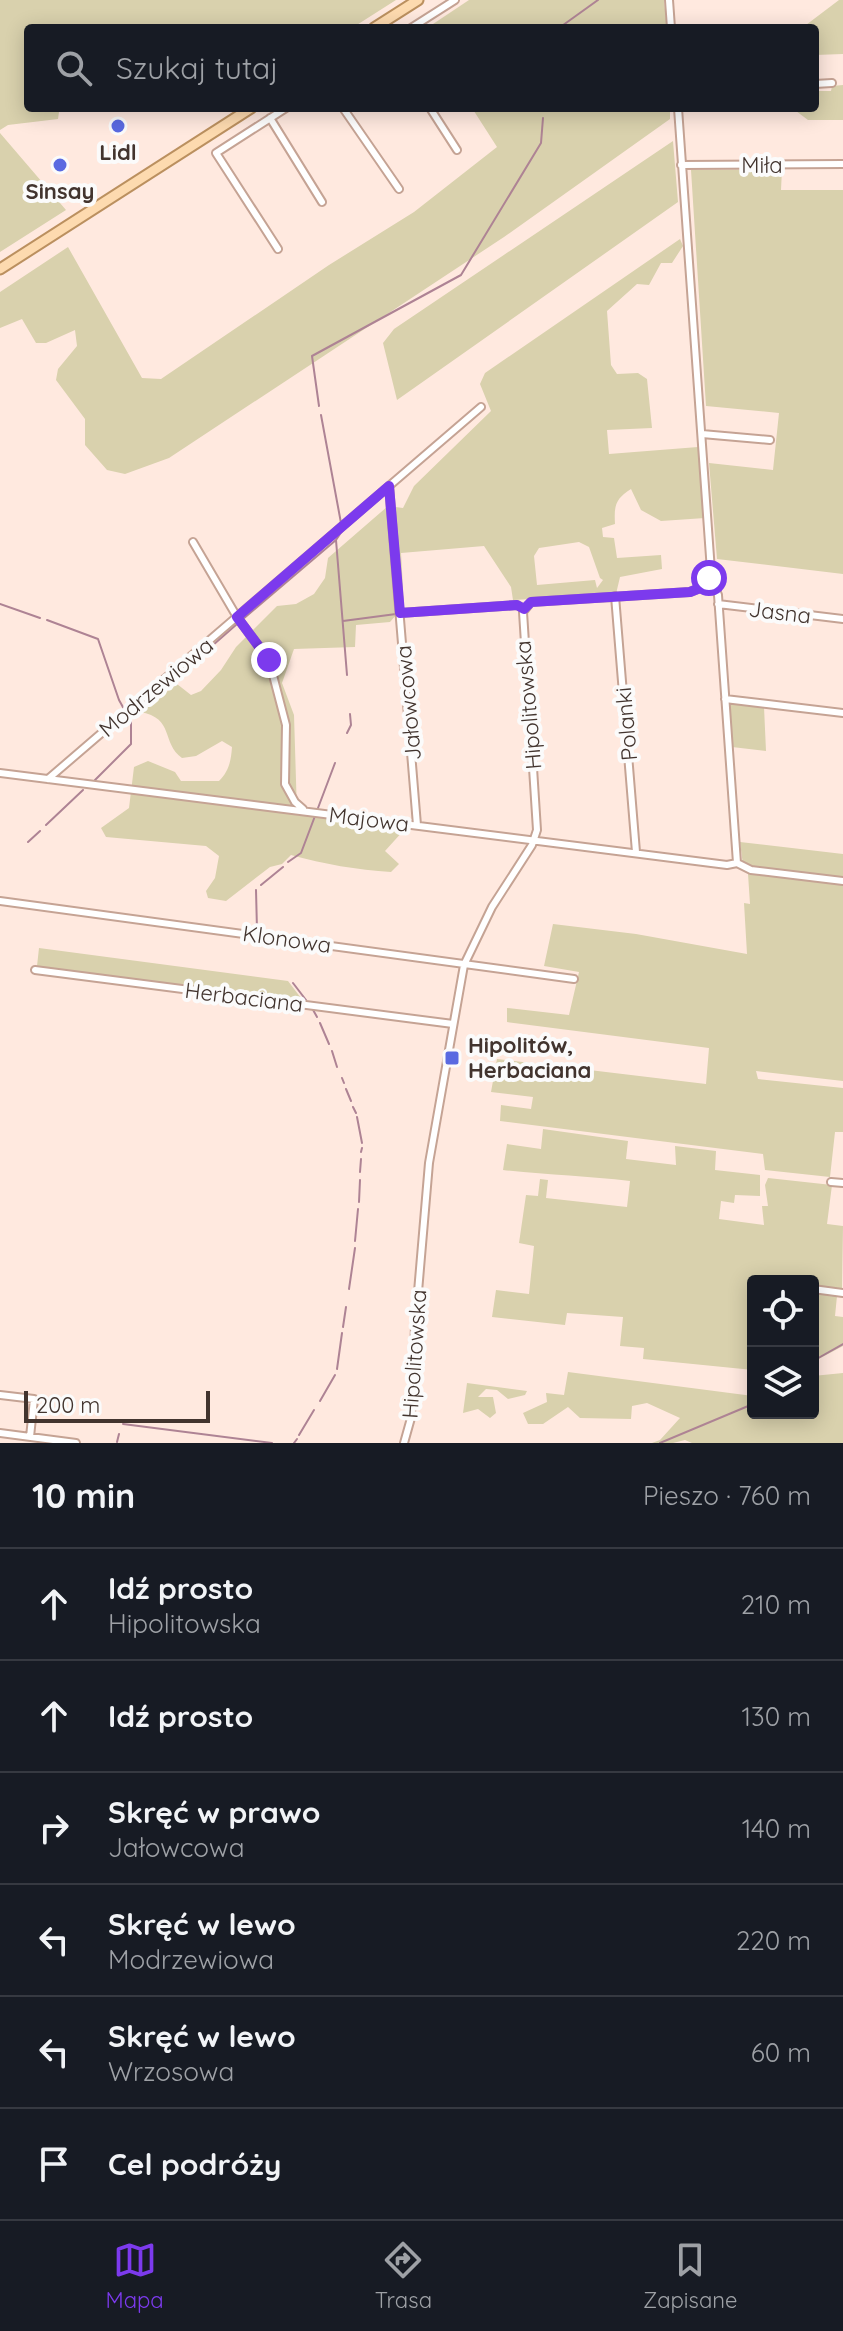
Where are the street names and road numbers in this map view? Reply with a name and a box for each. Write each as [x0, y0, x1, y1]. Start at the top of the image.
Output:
street label: Miła [741, 151, 783, 179]
street label: Jasna [747, 594, 813, 630]
street label: Modrzewiowa [93, 631, 219, 743]
street label: Hipolitowska [508, 639, 548, 771]
street label: Jałowcowa [389, 644, 427, 762]
street label: Polanki [609, 686, 643, 762]
street label: Majowa [327, 800, 411, 838]
street label: Klonowa [241, 919, 333, 959]
street label: Herbaciana [183, 976, 305, 1018]
street label: Hipolitowska [396, 1289, 432, 1419]

